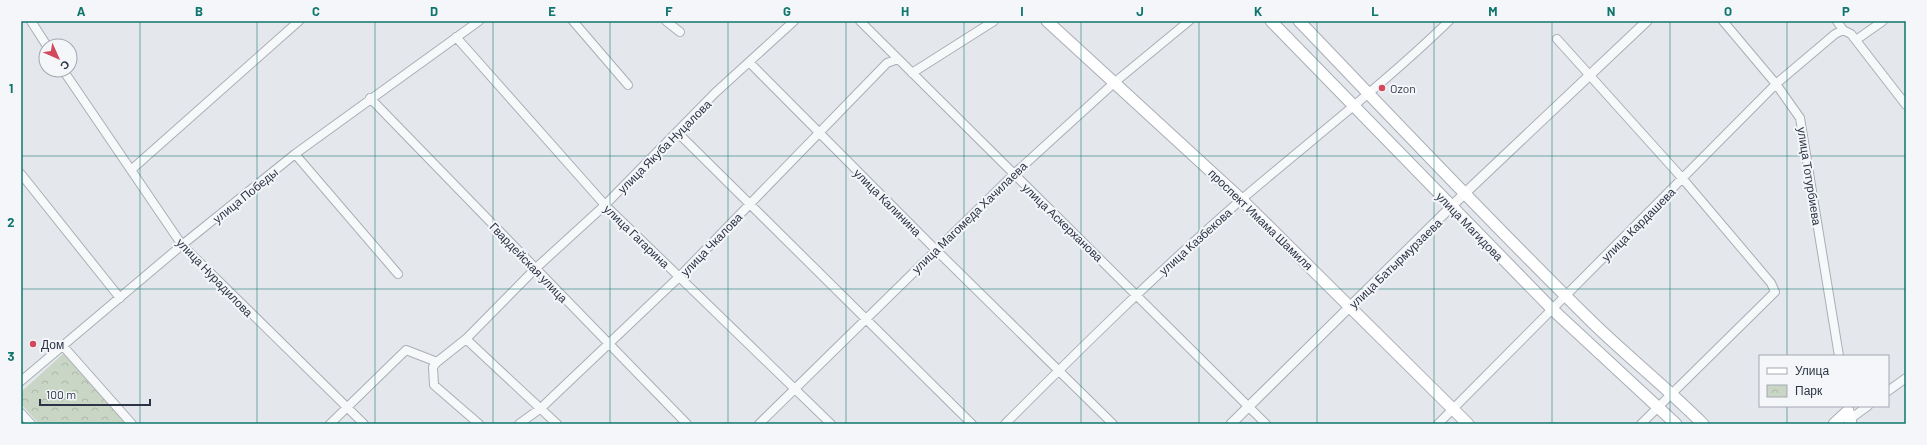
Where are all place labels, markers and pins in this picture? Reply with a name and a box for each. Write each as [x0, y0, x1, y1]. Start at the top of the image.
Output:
place label: Ozon [1390, 81, 1416, 95]
marker: Ozon [1377, 83, 1387, 93]
place label: Дом [41, 337, 64, 352]
marker: Дом [28, 339, 38, 349]

